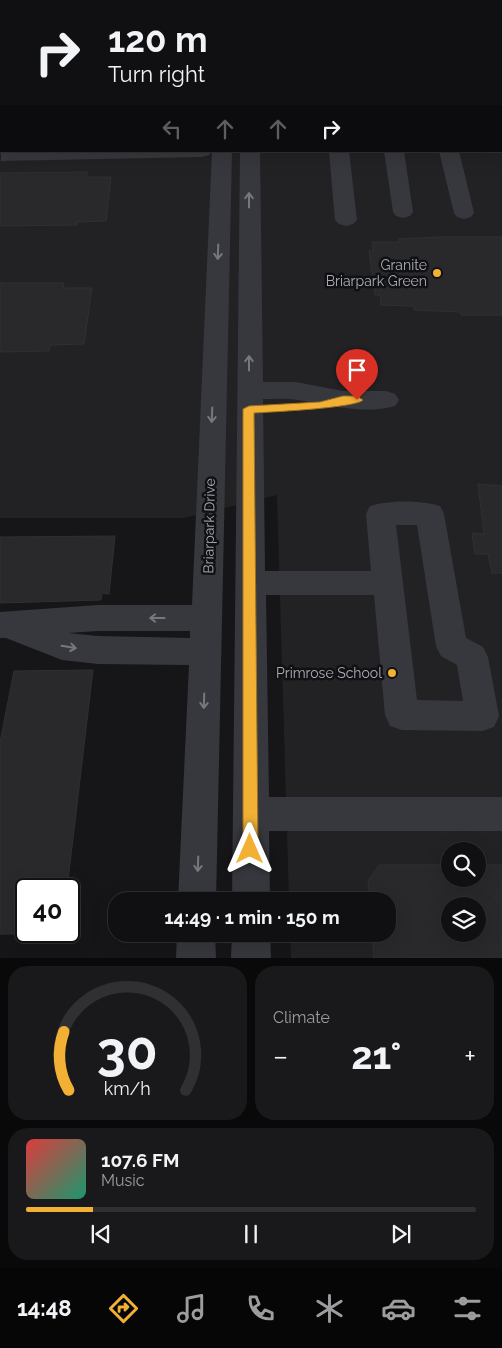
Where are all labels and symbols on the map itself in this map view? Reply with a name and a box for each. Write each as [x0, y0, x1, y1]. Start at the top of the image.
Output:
one-way arrow [244, 192, 254, 208]
one-way arrow [214, 244, 223, 260]
place label: Granite Briarpark Green [326, 257, 427, 289]
marker: Granite Briarpark Green [431, 267, 443, 279]
pin [336, 349, 378, 400]
one-way arrow [244, 355, 254, 371]
one-way arrow [208, 407, 217, 423]
street label: Briarpark Drive [200, 478, 218, 574]
one-way arrow [150, 613, 166, 623]
one-way arrow [61, 642, 77, 652]
place label: Primrose School [276, 665, 382, 681]
marker: Primrose School [386, 667, 398, 679]
one-way arrow [199, 693, 208, 709]
position arrow [223, 822, 275, 874]
one-way arrow [194, 855, 203, 871]
speed limit sign: 40 [15, 878, 80, 943]

